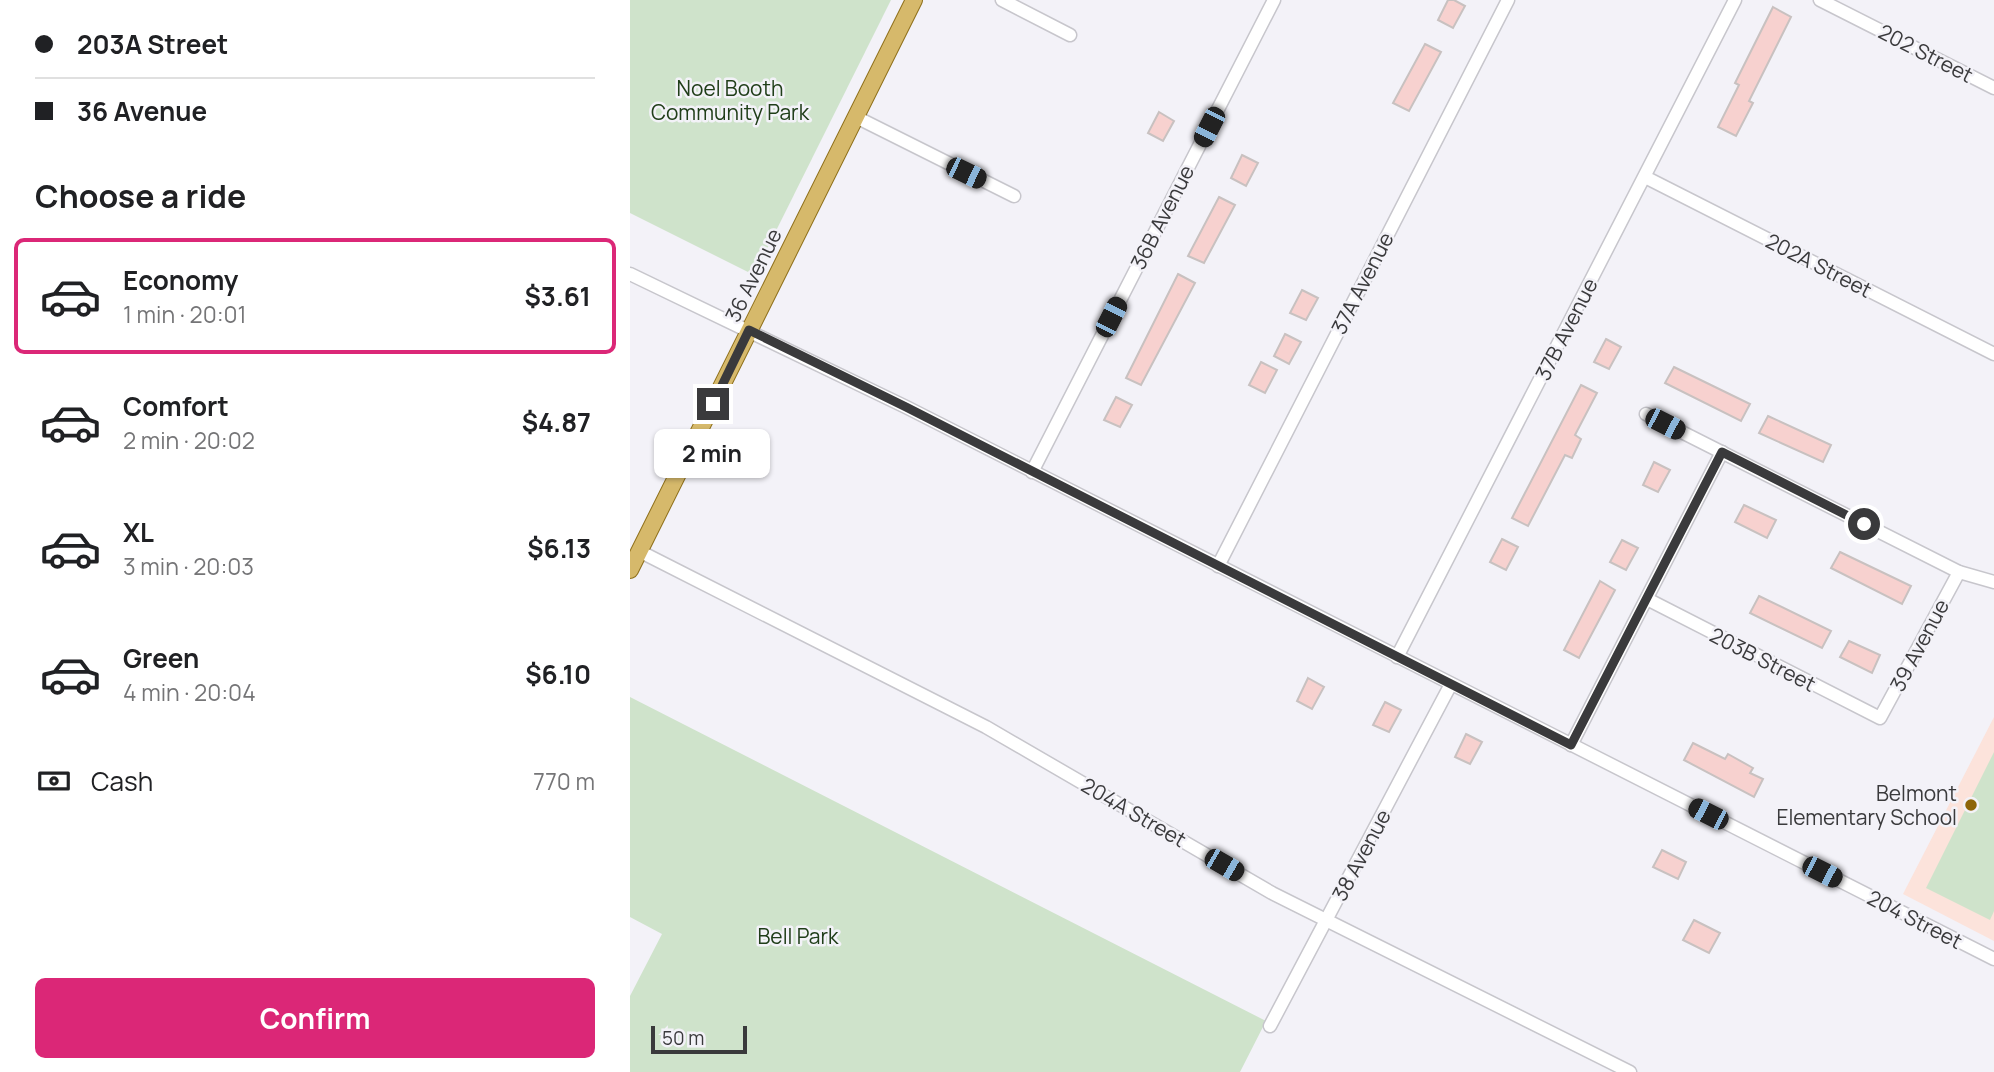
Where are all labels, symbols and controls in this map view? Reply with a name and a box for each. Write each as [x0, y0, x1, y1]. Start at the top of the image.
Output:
street label: 202 Street [1874, 17, 1978, 89]
text: 203A Street [77, 26, 228, 62]
park label: Noel Booth Community Park [651, 74, 810, 126]
text: 36 Avenue [77, 93, 207, 129]
car [1191, 104, 1228, 150]
car [943, 154, 990, 192]
street label: 36B Avenue [1124, 160, 1200, 274]
text: Choose a ride [35, 174, 246, 218]
street label: 36 Avenue [718, 224, 788, 326]
street label: 202A Street [1761, 226, 1877, 304]
street label: 37A Avenue [1324, 227, 1400, 339]
text: Economy [123, 262, 238, 298]
icon: car [39, 265, 102, 328]
street label: 37B Avenue [1528, 273, 1604, 385]
text: $3.61 [525, 278, 591, 314]
car [1093, 294, 1130, 340]
text: 1 min · 20:01 [123, 298, 247, 330]
text: Comfort [123, 388, 229, 424]
route end [697, 388, 729, 420]
icon: car [39, 391, 102, 454]
text: $4.87 [522, 404, 591, 440]
car [1642, 405, 1689, 443]
text: 2 min · 20:02 [123, 424, 255, 456]
callout: 2 min [655, 428, 771, 478]
text: 2 min [682, 437, 742, 469]
route start [1848, 508, 1880, 540]
text: XL [123, 514, 154, 550]
icon: car [39, 517, 102, 580]
text: $6.13 [527, 530, 591, 566]
text: 3 min · 20:03 [123, 550, 254, 582]
street label: 39 Avenue [1883, 594, 1955, 696]
street label: 203B Street [1705, 620, 1821, 698]
text: Green [123, 640, 199, 676]
icon: car [39, 643, 102, 706]
text: $6.10 [525, 656, 591, 692]
text: 4 min · 20:04 [123, 676, 256, 708]
icon: cash [35, 762, 73, 800]
text: Cash [91, 763, 153, 799]
text: 770 m [533, 765, 595, 797]
street label: 204A Street [1077, 771, 1191, 853]
place label: Belmont Elementary School [1776, 779, 1957, 831]
car [1685, 795, 1732, 833]
marker: Belmont Elementary School [1963, 797, 1979, 813]
street label: 38 Avenue [1325, 804, 1397, 906]
car [1201, 845, 1248, 885]
car [1799, 853, 1846, 891]
street label: 204 Street [1863, 883, 1967, 955]
park label: Bell Park [757, 922, 839, 950]
button: Confirm [35, 978, 595, 1058]
scale bar [651, 1023, 747, 1055]
text: 50 m [662, 1025, 704, 1051]

